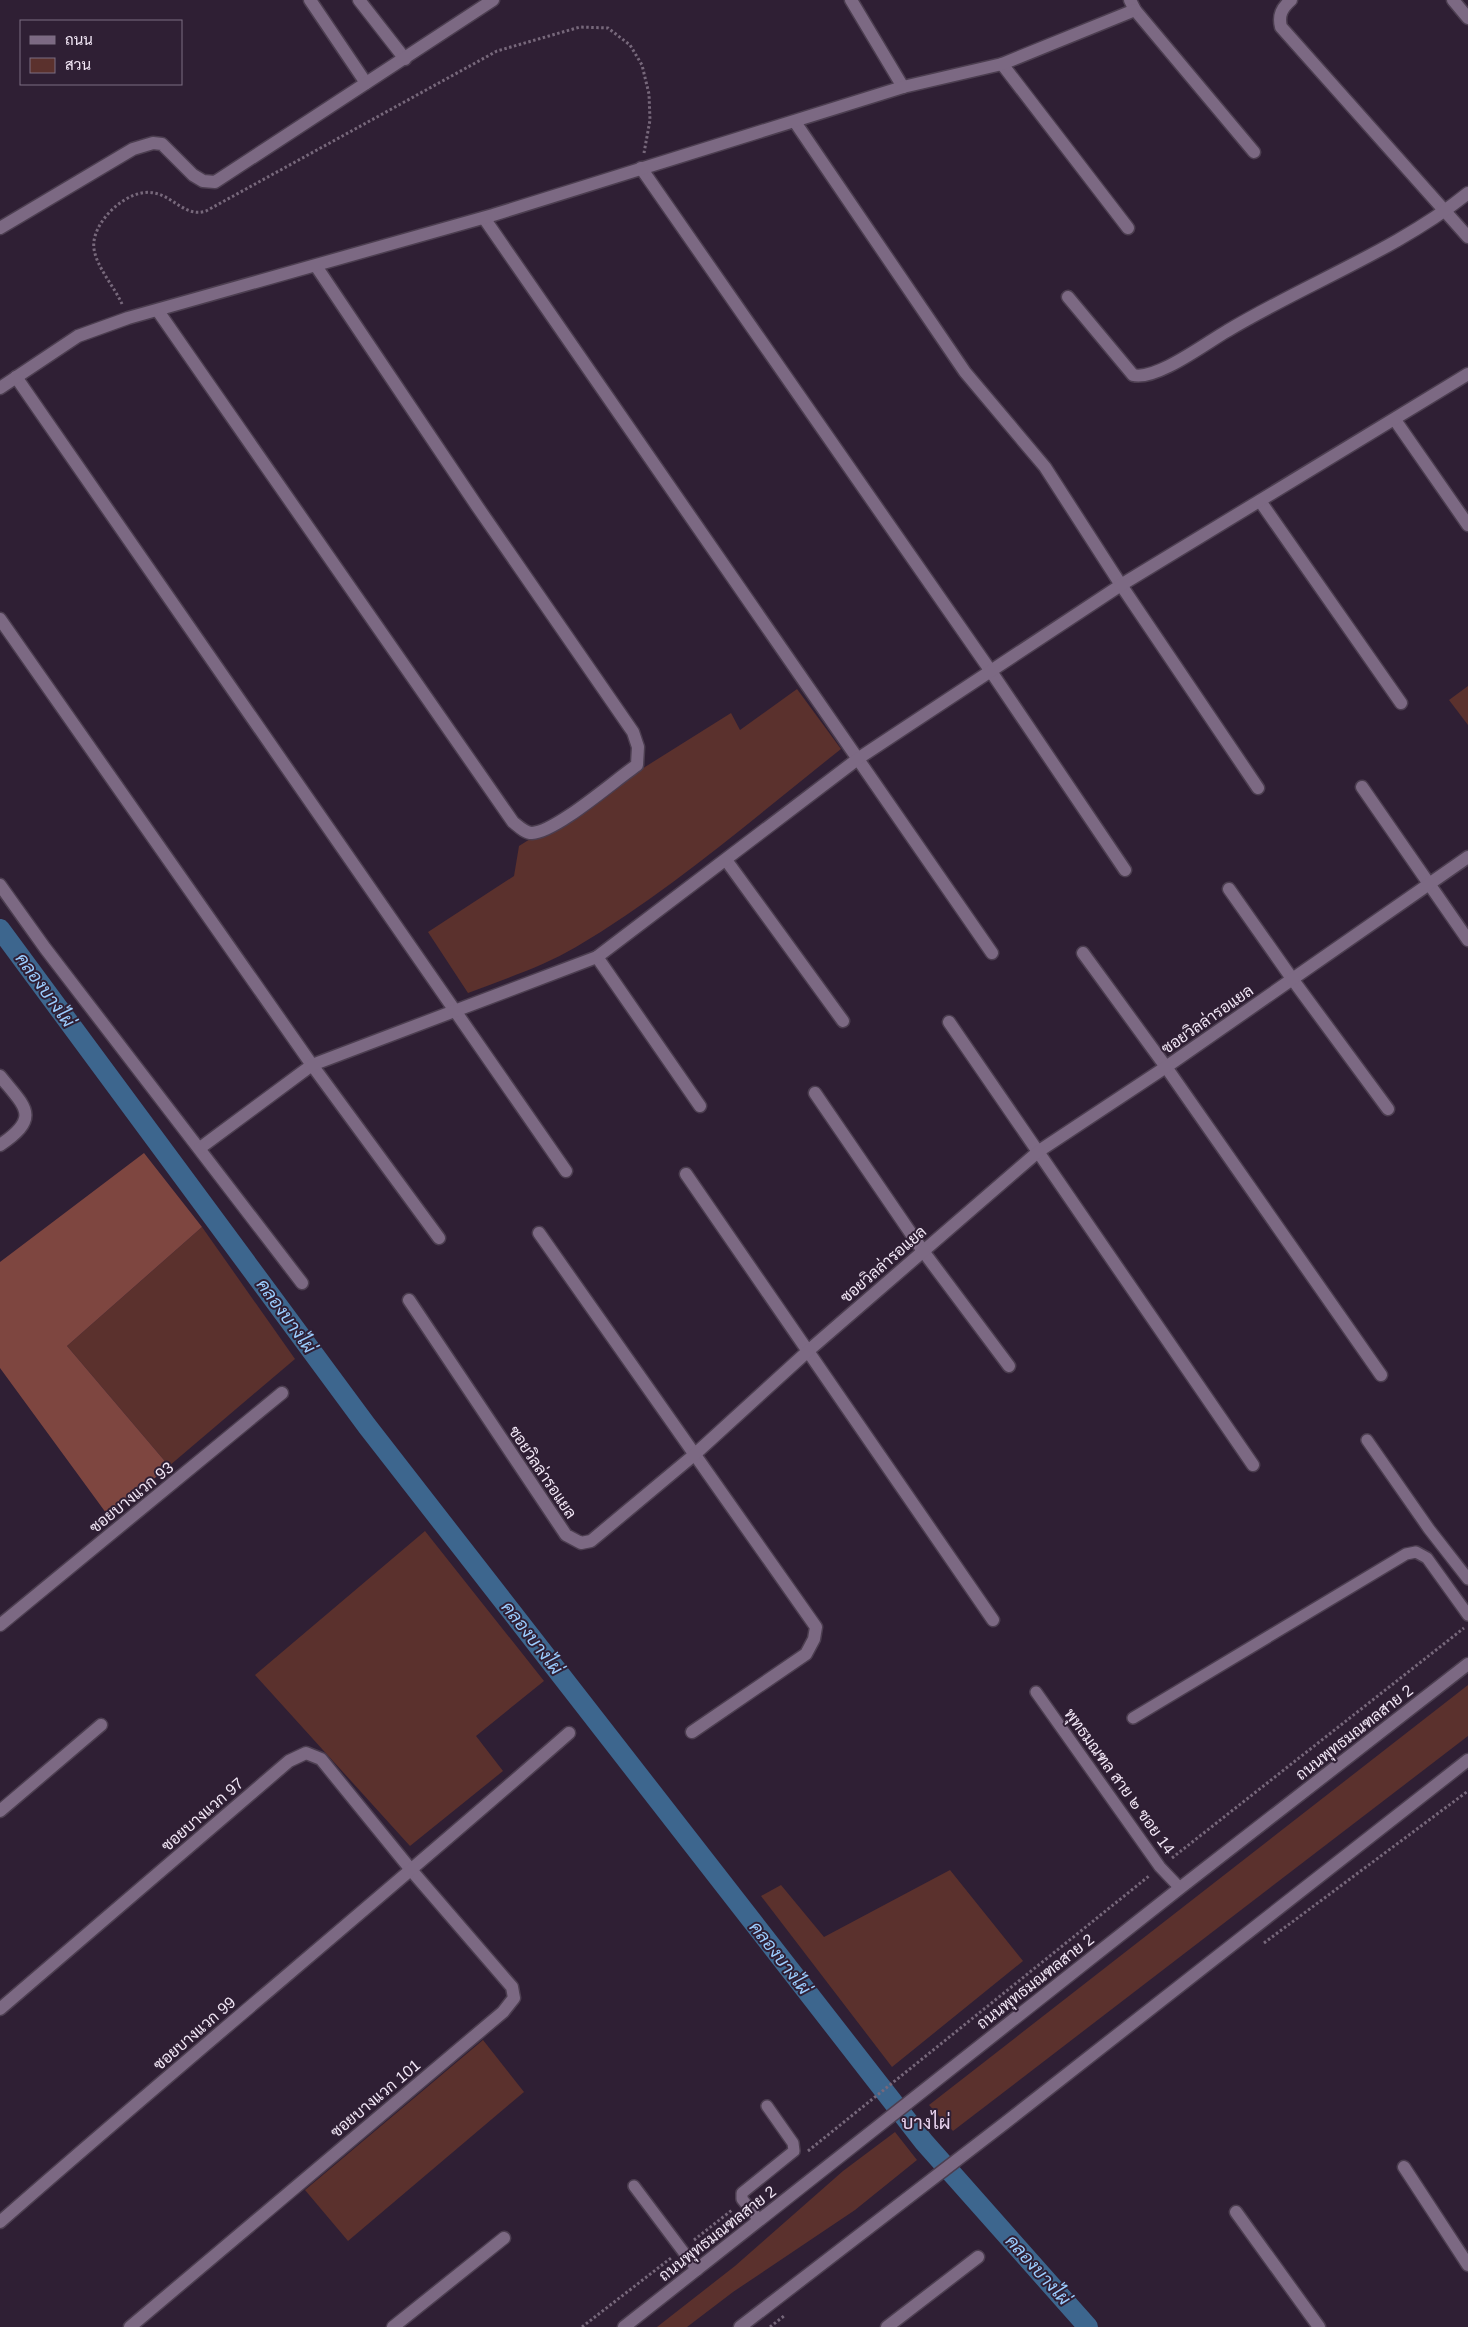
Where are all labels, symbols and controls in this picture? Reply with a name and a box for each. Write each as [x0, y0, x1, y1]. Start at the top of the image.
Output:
legend [20, 20, 182, 85]
text: ถนน [65, 31, 93, 48]
text: สวน [65, 56, 91, 73]
water label: คลองบางไผ่ [11, 947, 82, 1032]
street label: ซอยวิลล่ารอแยล [1157, 980, 1256, 1057]
street label: ซอยวิลล่ารอแยล [836, 1221, 930, 1306]
water label: คลองบางไผ่ [252, 1273, 323, 1358]
street label: ซอยวิลล่ารอแยล [505, 1422, 581, 1522]
street label: ซอยบางแวก 93 [86, 1458, 177, 1536]
water label: คลองบางไผ่ [497, 1596, 570, 1679]
street label: ถนนพุทธมณฑลสาย 2 [1292, 1681, 1418, 1786]
street label: พุทธมณฑล สาย ๒ ซอย 14 [1059, 1705, 1178, 1859]
street label: ซอยบางแวก 97 [158, 1774, 247, 1854]
water label: คลองบางไผ่ [745, 1916, 818, 1999]
street label: ถนนพุทธมณฑลสาย 2 [973, 1930, 1099, 2035]
street label: ซอยบางแวก 99 [150, 1993, 239, 2073]
street label: ซอยบางแวก 101 [327, 2056, 424, 2141]
district label: บางไผ่ [901, 2110, 951, 2133]
street label: ถนนพุทธมณฑลสาย 2 [655, 2182, 781, 2287]
water label: คลองบางไผ่ [1002, 2229, 1077, 2310]

